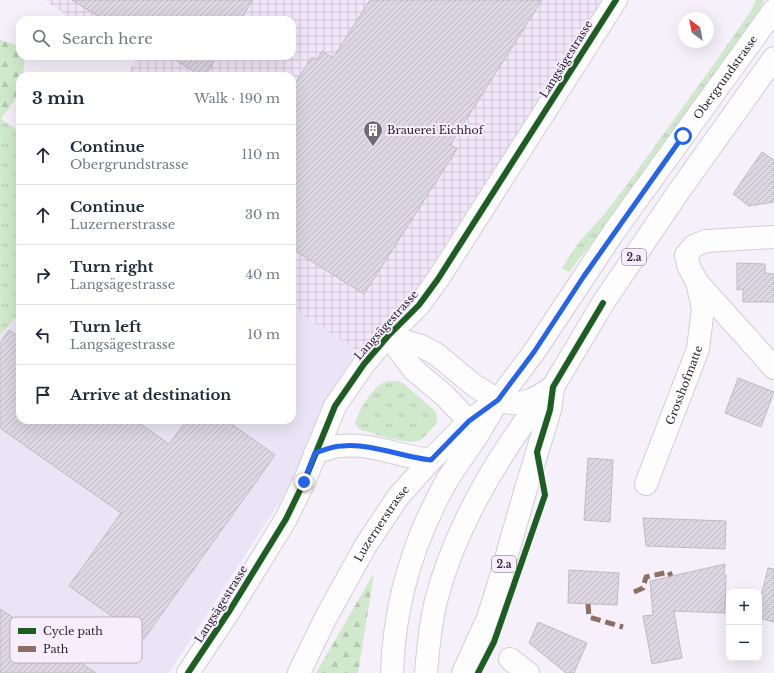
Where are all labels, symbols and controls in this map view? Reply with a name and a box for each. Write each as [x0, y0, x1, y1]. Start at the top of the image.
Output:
north arrow [678, 12, 714, 48]
search box [16, 16, 296, 60]
street label: Langsägestrasse [536, 18, 596, 100]
icon: search [30, 27, 52, 49]
text: Search here [62, 29, 153, 48]
street label: Obergrundstrasse [690, 32, 760, 122]
text: 3 min [32, 88, 85, 109]
text: Walk · 190 m [194, 90, 280, 107]
building icon: Brauerei Eichhof [362, 119, 384, 147]
place label: Brauerei Eichhof [387, 123, 485, 137]
route start [674, 127, 692, 145]
text: Continue [70, 137, 145, 156]
icon: ahead [32, 144, 54, 166]
text: 110 m [241, 146, 280, 163]
text: Obergrundstrasse [70, 156, 188, 173]
text: Continue [70, 197, 145, 216]
icon: ahead [32, 204, 54, 226]
text: 30 m [245, 206, 280, 223]
text: Luzernerstrasse [70, 216, 175, 233]
road number: 2.a [622, 249, 646, 265]
text: Turn right [70, 257, 153, 276]
icon: right [32, 264, 54, 286]
text: 40 m [245, 266, 280, 283]
text: Langsägestrasse [70, 276, 175, 293]
street label: Langsägestrasse [351, 287, 421, 363]
text: Turn left [70, 317, 141, 336]
icon: left [32, 324, 54, 346]
text: 10 m [247, 326, 280, 343]
text: Langsägestrasse [70, 336, 175, 353]
street label: Grosshofmatte [663, 345, 705, 427]
icon: arrive [32, 384, 54, 406]
text: Arrive at destination [70, 385, 231, 404]
route end [295, 473, 313, 491]
street label: Luzernerstrasse [351, 482, 412, 564]
road number: 2.a [492, 556, 516, 572]
street label: Langsägestrasse [191, 563, 251, 645]
map controls [726, 589, 762, 661]
button: + [726, 589, 762, 625]
legend [10, 617, 142, 663]
text: Cycle path [43, 624, 103, 638]
button: − [726, 625, 762, 661]
text: Path [43, 642, 69, 656]

